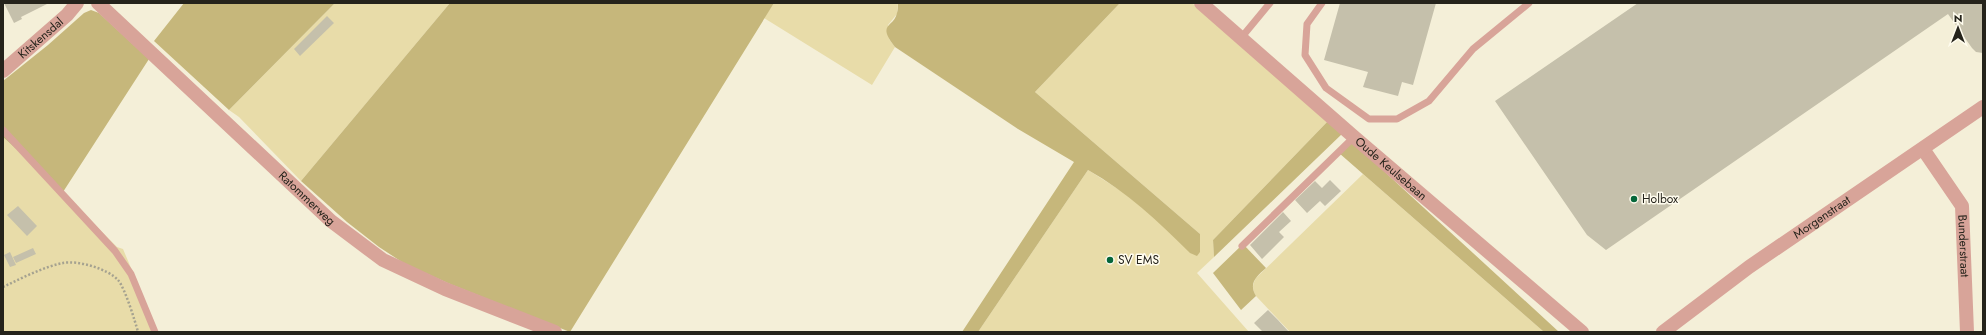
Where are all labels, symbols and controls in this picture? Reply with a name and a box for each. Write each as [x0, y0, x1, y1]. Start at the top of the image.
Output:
north arrow [1938, 8, 1978, 48]
text: N [1954, 10, 1962, 26]
street label: Kitskensdal [14, 13, 67, 63]
street label: Oude Keulsebaan [1351, 133, 1431, 205]
street label: Ratommerweg [274, 167, 339, 230]
place label: Holbox [1642, 190, 1679, 208]
street label: Morgenstraat [1790, 191, 1854, 243]
marker: Holbox [1629, 194, 1639, 204]
street label: Bunderstraat [1953, 214, 1974, 278]
place label: SV EMS [1118, 251, 1159, 269]
marker: SV EMS [1105, 255, 1115, 265]

